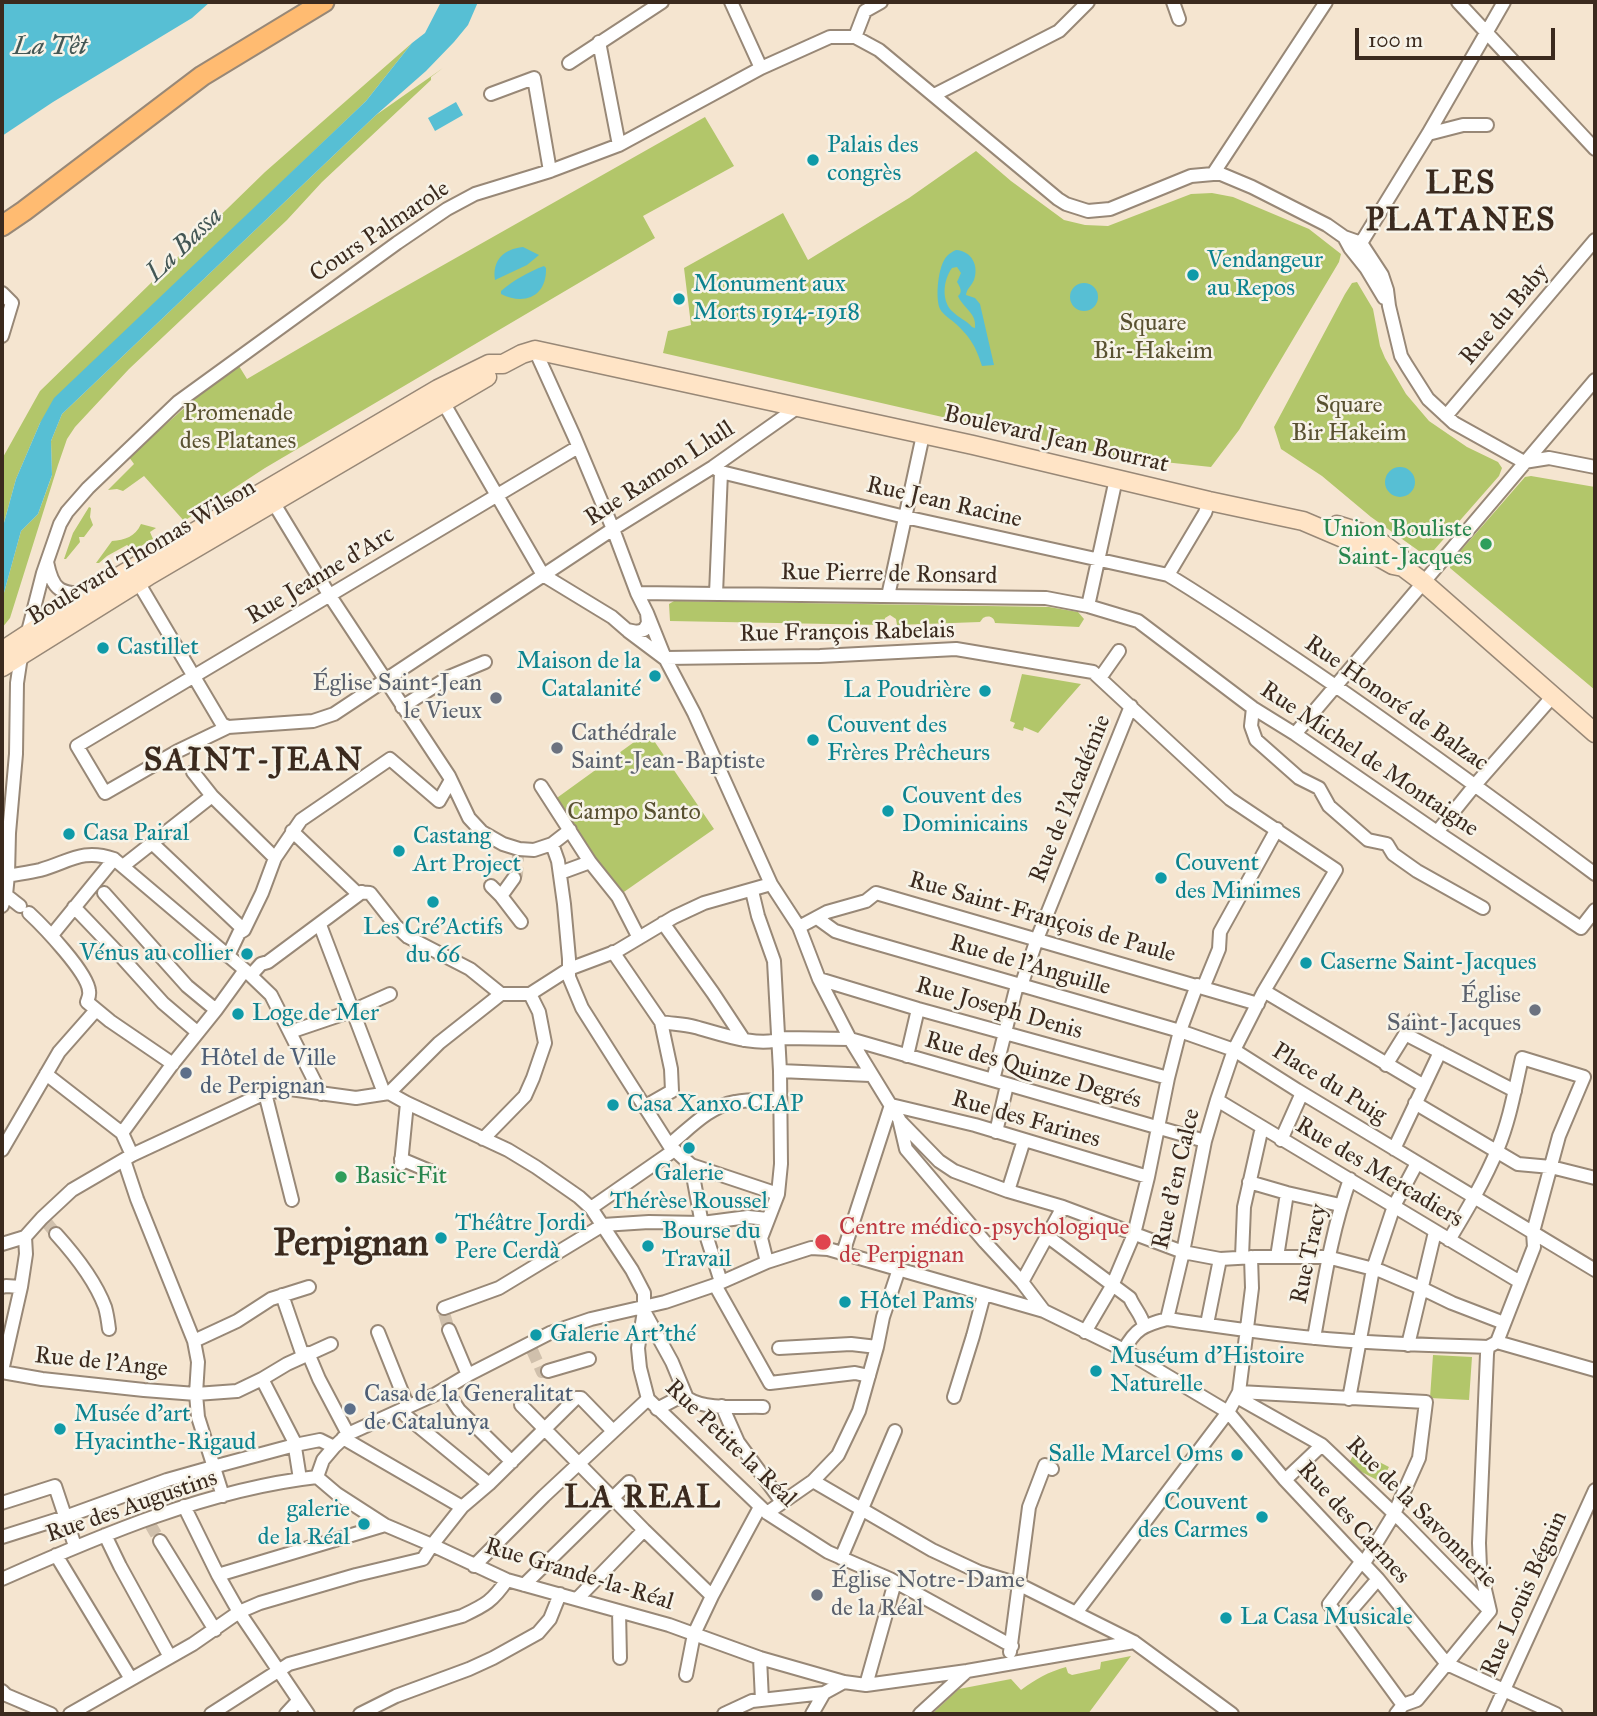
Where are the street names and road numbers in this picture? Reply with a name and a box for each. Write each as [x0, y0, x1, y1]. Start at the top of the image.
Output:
street label: Cours Palmarole [305, 175, 455, 289]
street label: Rue du Baby [1454, 259, 1556, 371]
street label: Boulevard Jean Bourrat [941, 400, 1171, 480]
street label: Rue Ramon Llull [580, 415, 740, 533]
street label: Rue Jean Racine [863, 471, 1025, 535]
street label: Boulevard Thomas Wilson [23, 473, 261, 633]
street label: Rue Jeanne d'Arc [242, 521, 400, 631]
street label: Rue Pierre de Ronsard [780, 559, 998, 591]
street label: Rue François Rabelais [739, 617, 955, 649]
street label: Rue Honoré de Balzac [1299, 630, 1493, 778]
street label: Rue Michel de Montaigne [1254, 676, 1484, 844]
street label: Rue de l'Académie [1024, 711, 1118, 887]
street label: Rue Saint-François de Paule [905, 866, 1179, 970]
street label: Rue de l'Anguille [946, 929, 1114, 1003]
street label: Rue Joseph Denis [912, 971, 1086, 1047]
street label: Rue des Quinze Degrés [921, 1026, 1145, 1116]
street label: Place du Puig [1266, 1037, 1392, 1131]
street label: Rue des Farines [948, 1085, 1104, 1155]
street label: Rue d'en Calce [1147, 1106, 1207, 1252]
street label: Rue des Mercadiers [1290, 1112, 1468, 1234]
street label: Rue Tracy [1285, 1202, 1335, 1306]
street label: Rue de l'Ange [33, 1342, 169, 1384]
street label: Rue Petite la Réal [658, 1374, 802, 1514]
street label: Rue de la Savonnerie [1339, 1431, 1503, 1595]
street label: Rue des Carmes [1290, 1456, 1416, 1590]
street label: Rue des Augustins [43, 1464, 221, 1550]
street label: Rue Louis Béguin [1476, 1507, 1574, 1681]
street label: Rue Grande-la-Réal [481, 1533, 677, 1617]

